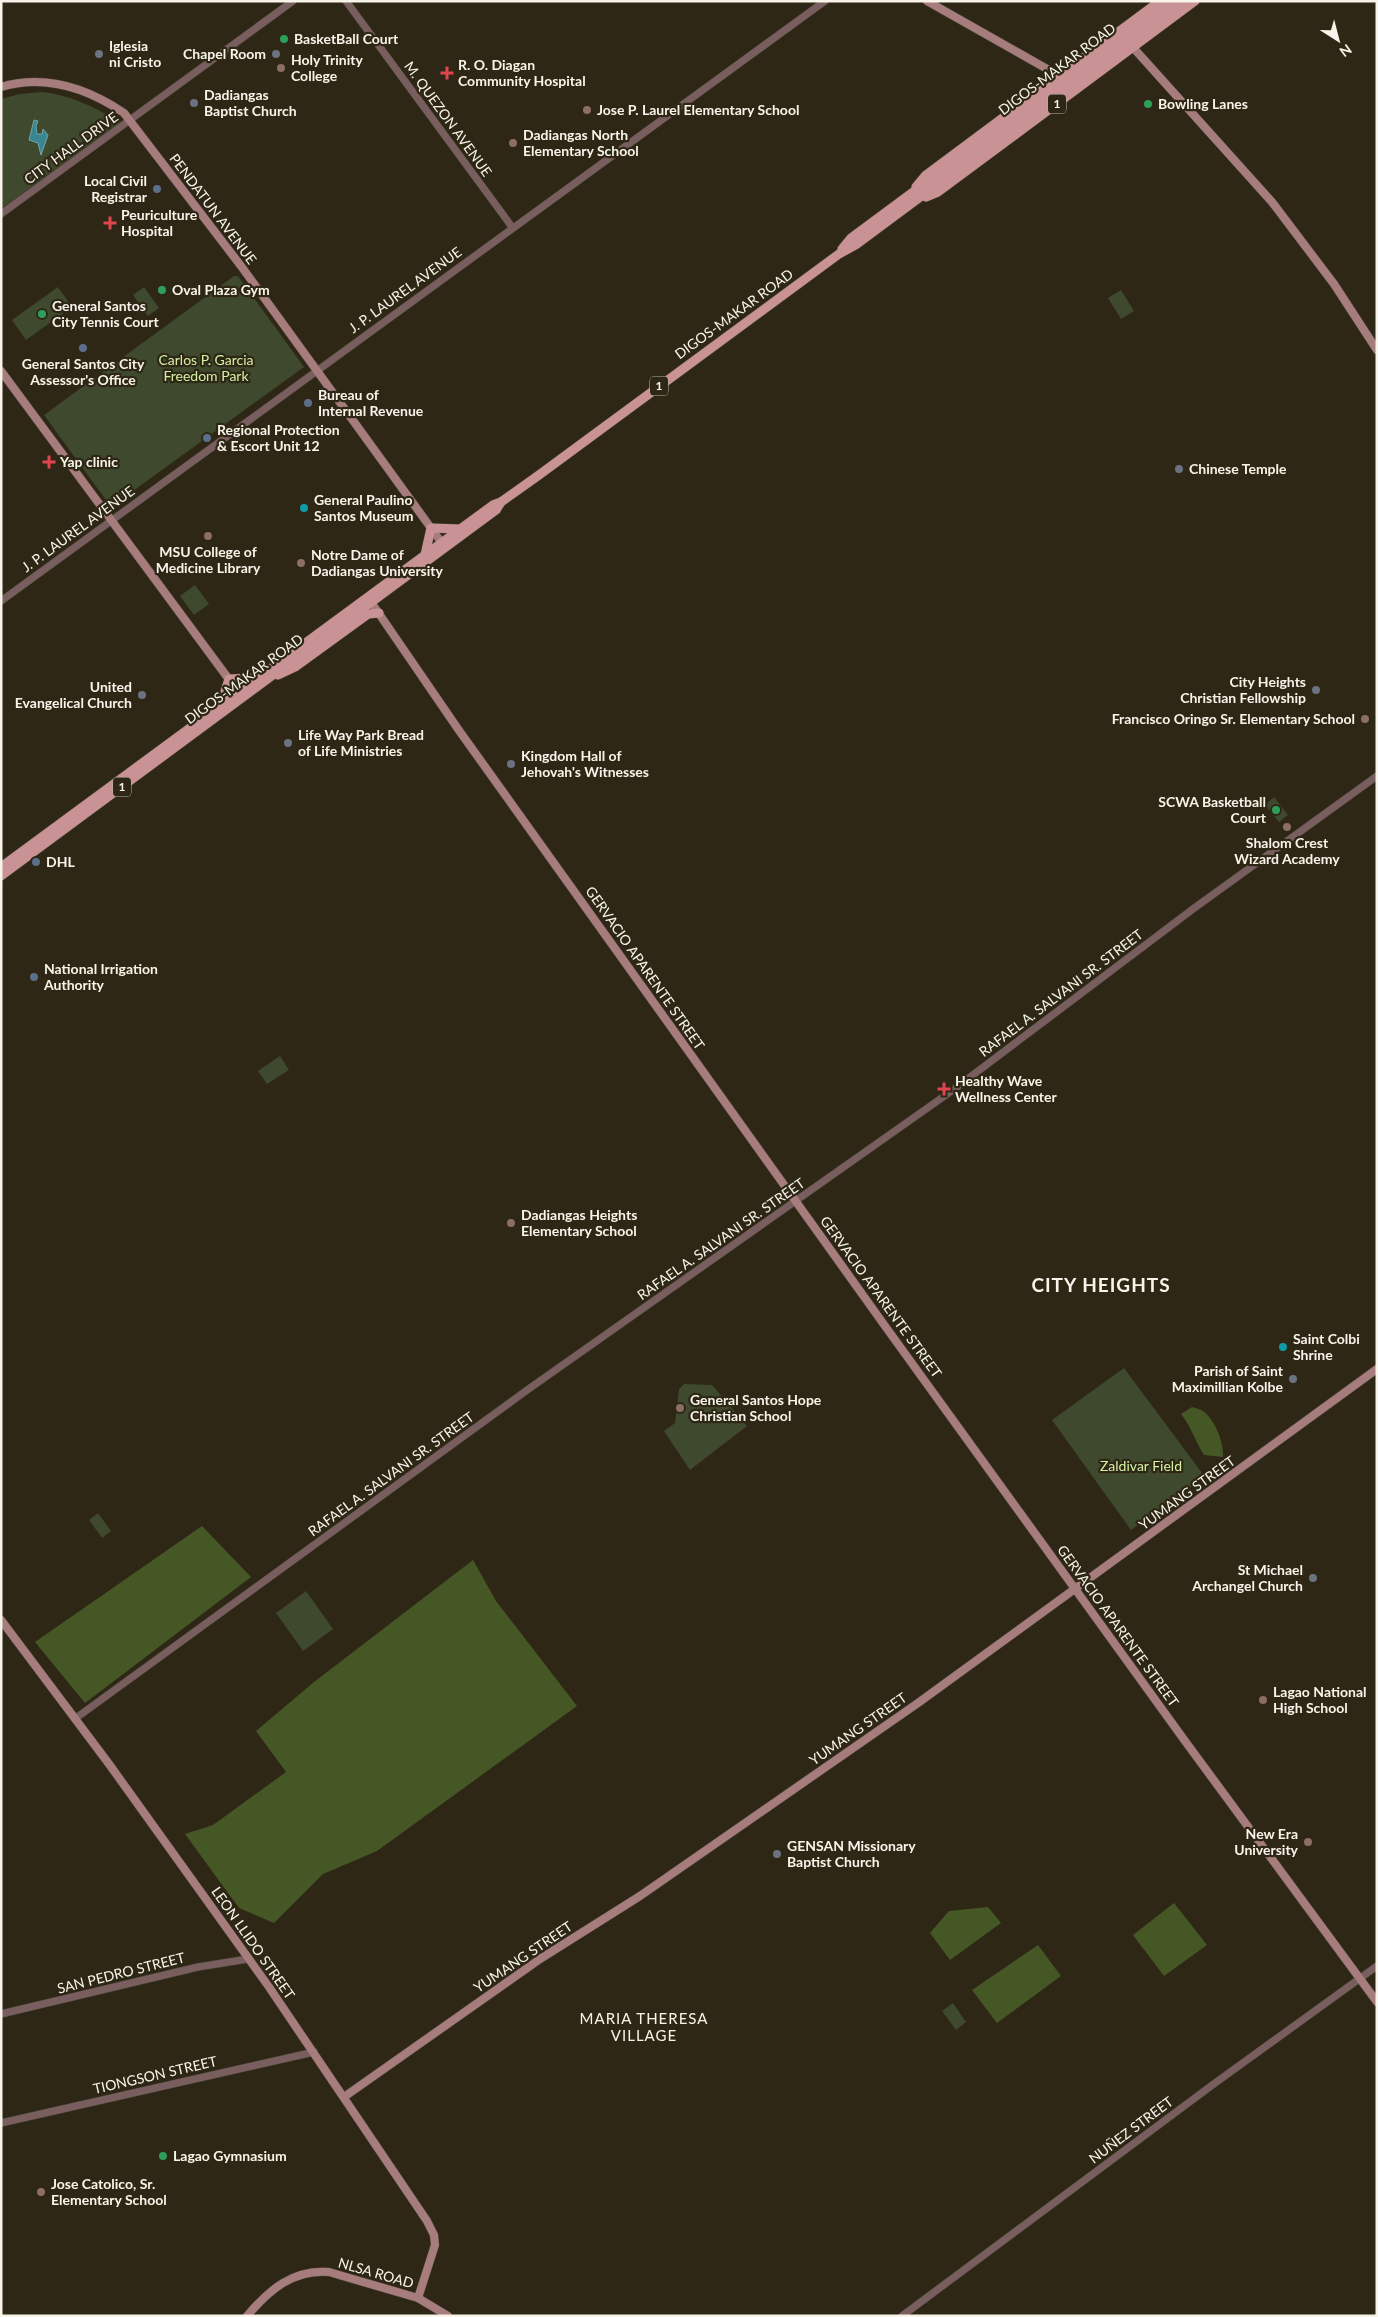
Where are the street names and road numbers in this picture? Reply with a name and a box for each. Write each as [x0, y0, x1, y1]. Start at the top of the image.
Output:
street label: DIGOS-MAKAR ROAD [995, 19, 1119, 118]
street label: M. QUEZON AVENUE [401, 58, 496, 180]
road number: 1 [1048, 95, 1066, 114]
street label: CITY HALL DRIVE [20, 108, 121, 187]
street label: PENDATUN AVENUE [166, 150, 260, 267]
street label: J. P. LAUREL AVENUE [345, 243, 464, 336]
street label: DIGOS-MAKAR ROAD [671, 265, 796, 362]
road number: 1 [650, 376, 668, 396]
street label: J. P. LAUREL AVENUE [18, 482, 137, 575]
street label: DIGOS-MAKAR ROAD [181, 630, 306, 727]
road number: 1 [113, 778, 131, 796]
street label: GERVACIO APARENTE STREET [582, 883, 709, 1053]
street label: RAFAEL A. SALVANI SR. STREET [975, 925, 1147, 1060]
street label: RAFAEL A. SALVANI SR. STREET [634, 1174, 808, 1303]
street label: GERVACIO APARENTE STREET [817, 1213, 946, 1381]
street label: RAFAEL A. SALVANI SR. STREET [305, 1407, 477, 1539]
street label: YUMANG STREET [1135, 1451, 1239, 1533]
street label: GERVACIO APARENTE STREET [1054, 1542, 1183, 1710]
street label: YUMANG STREET [806, 1688, 910, 1769]
street label: LEON LLIDO STREET [208, 1883, 299, 2003]
street label: YUMANG STREET [470, 1917, 576, 1996]
street label: SAN PEDRO STREET [55, 1948, 187, 1997]
street label: TIONGSON STREET [91, 2052, 219, 2097]
street label: NUÑEZ STREET [1085, 2092, 1177, 2167]
street label: NLSA ROAD [336, 2254, 416, 2291]

